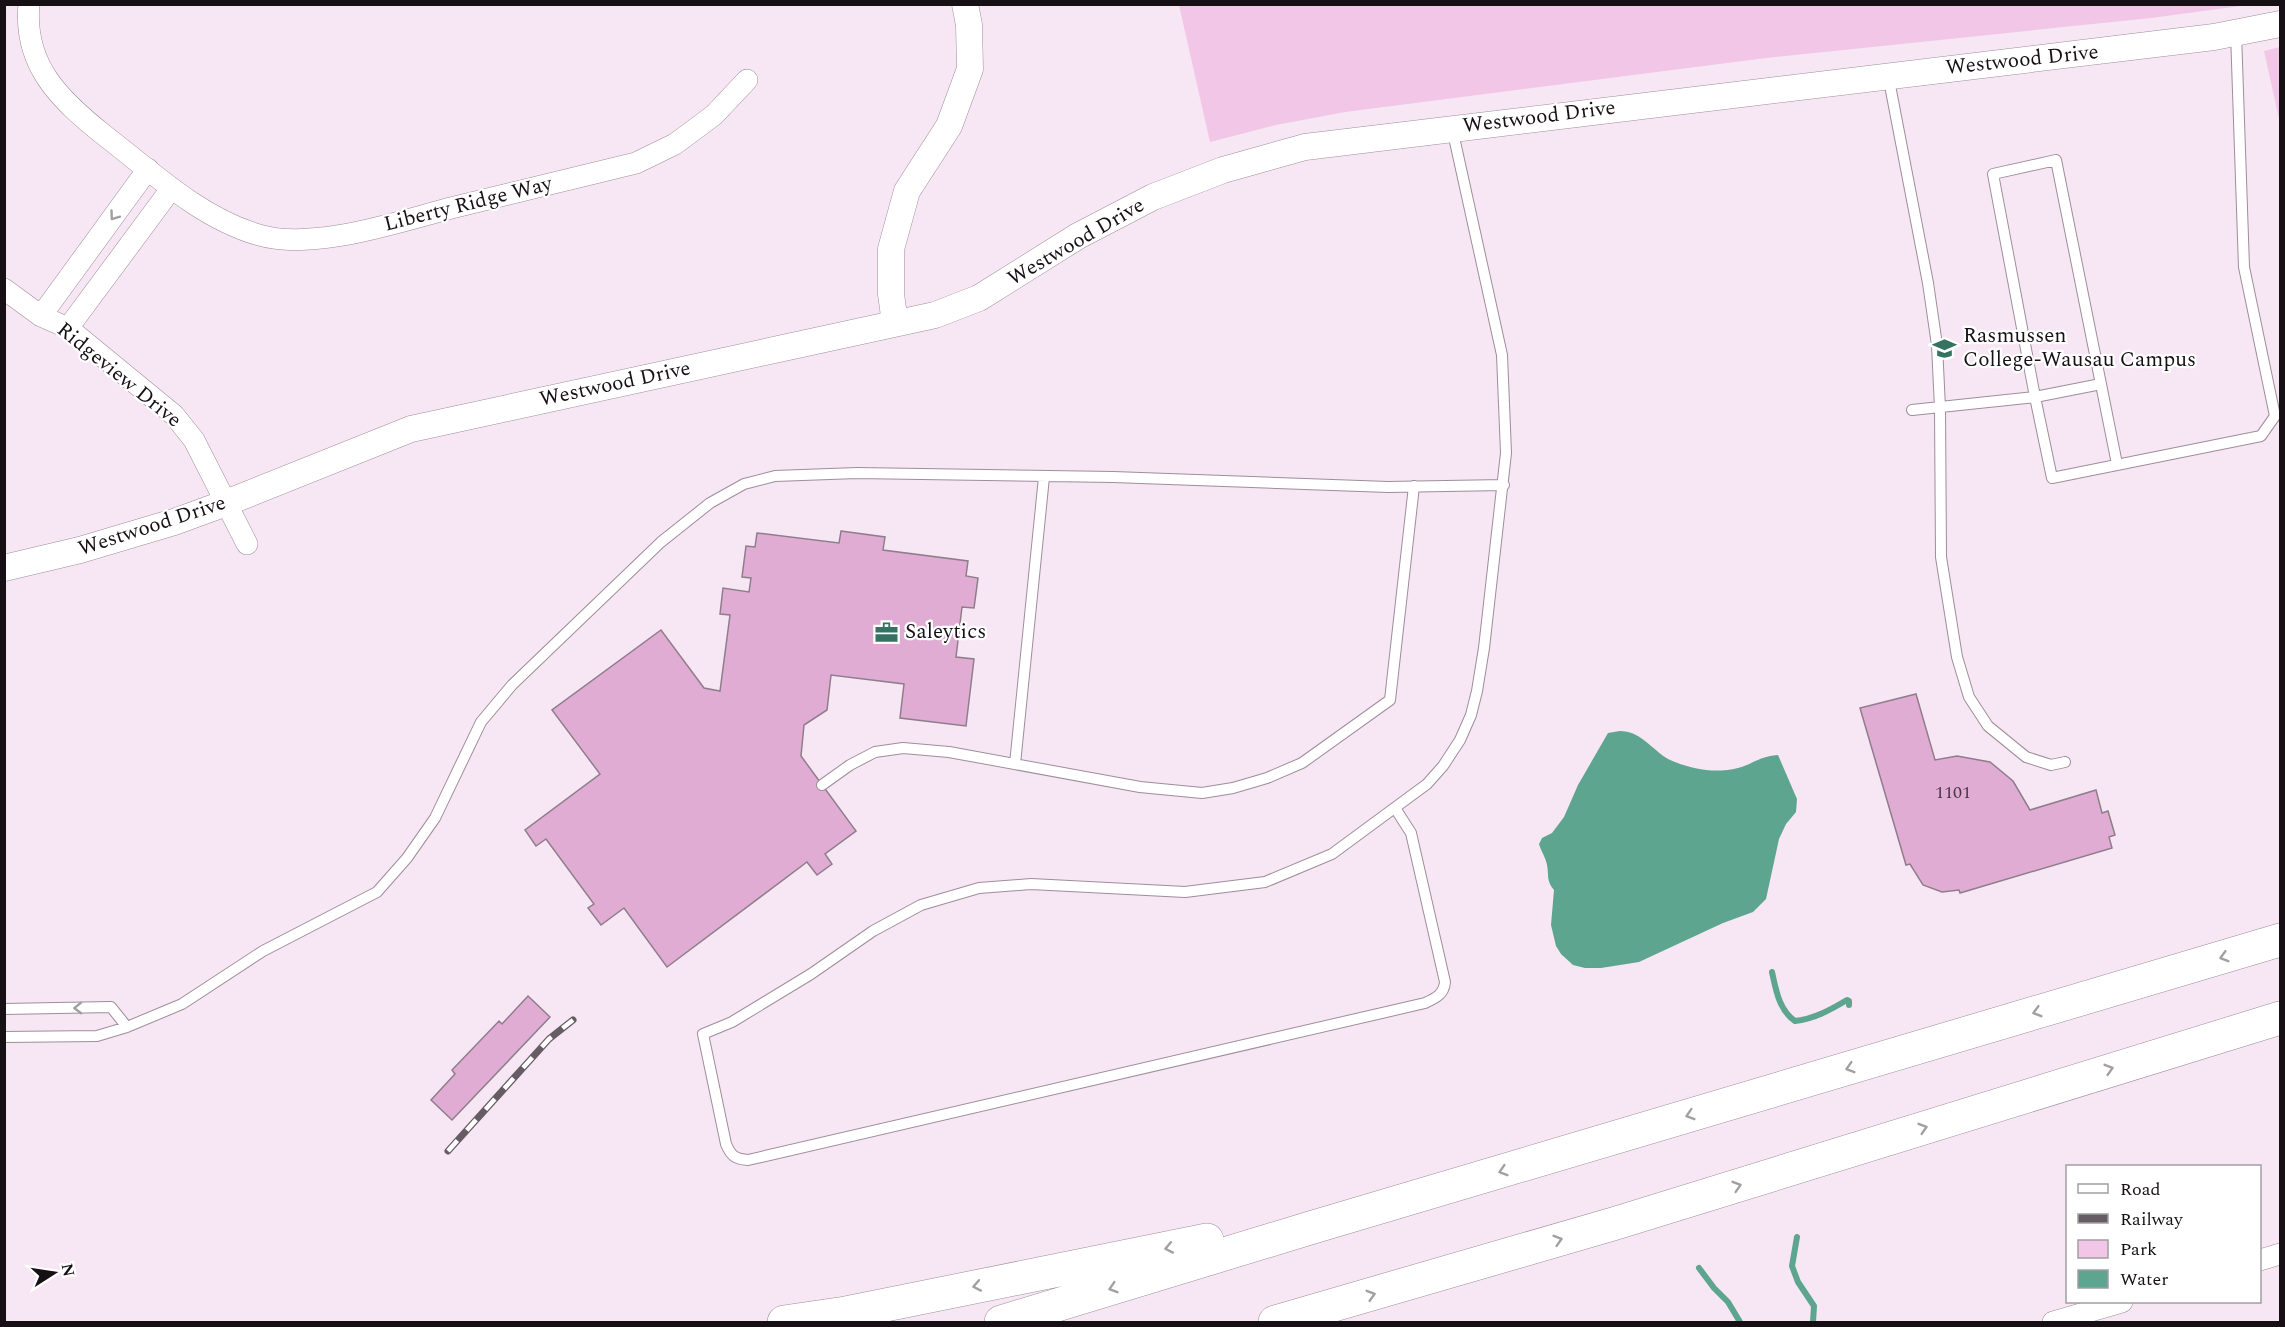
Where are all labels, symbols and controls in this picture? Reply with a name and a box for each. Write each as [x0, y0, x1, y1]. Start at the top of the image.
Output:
street label: Westwood Drive [1944, 36, 2100, 84]
street label: Westwood Drive [1461, 92, 1617, 142]
street label: Liberty Ridge Way [381, 167, 556, 240]
street label: Westwood Drive [1001, 190, 1151, 294]
one-way arrow [110, 210, 121, 221]
street label: Ridgeview Drive [50, 314, 188, 436]
place label: Rasmussen College-Wausau Campus [1963, 320, 2196, 376]
school or university icon: Rasmussen College-Wausau Campus [1932, 335, 1958, 361]
street label: Westwood Drive [536, 352, 694, 416]
street label: Westwood Drive [74, 487, 230, 565]
place label: Saleytics [905, 616, 986, 648]
office icon: Saleytics [874, 619, 900, 645]
house number: 1101 [1935, 779, 1971, 806]
one-way arrow [2219, 950, 2230, 962]
one-way arrow [73, 1002, 82, 1014]
one-way arrow [2032, 1005, 2043, 1017]
one-way arrow [1845, 1061, 1856, 1073]
one-way arrow [2104, 1064, 2114, 1076]
one-way arrow [1685, 1108, 1695, 1120]
one-way arrow [1918, 1123, 1928, 1135]
one-way arrow [1498, 1164, 1509, 1176]
legend [2066, 1165, 2261, 1303]
text: Road [2120, 1176, 2161, 1203]
one-way arrow [1731, 1181, 1742, 1193]
text: Railway [2120, 1206, 2184, 1233]
one-way arrow [1552, 1235, 1563, 1247]
text: Park [2120, 1236, 2157, 1263]
one-way arrow [1164, 1241, 1174, 1254]
north arrow [24, 1243, 84, 1303]
text: N [55, 1261, 81, 1279]
text: Water [2120, 1266, 2168, 1293]
one-way arrow [973, 1279, 983, 1292]
one-way arrow [1108, 1281, 1119, 1293]
one-way arrow [1365, 1290, 1376, 1302]

